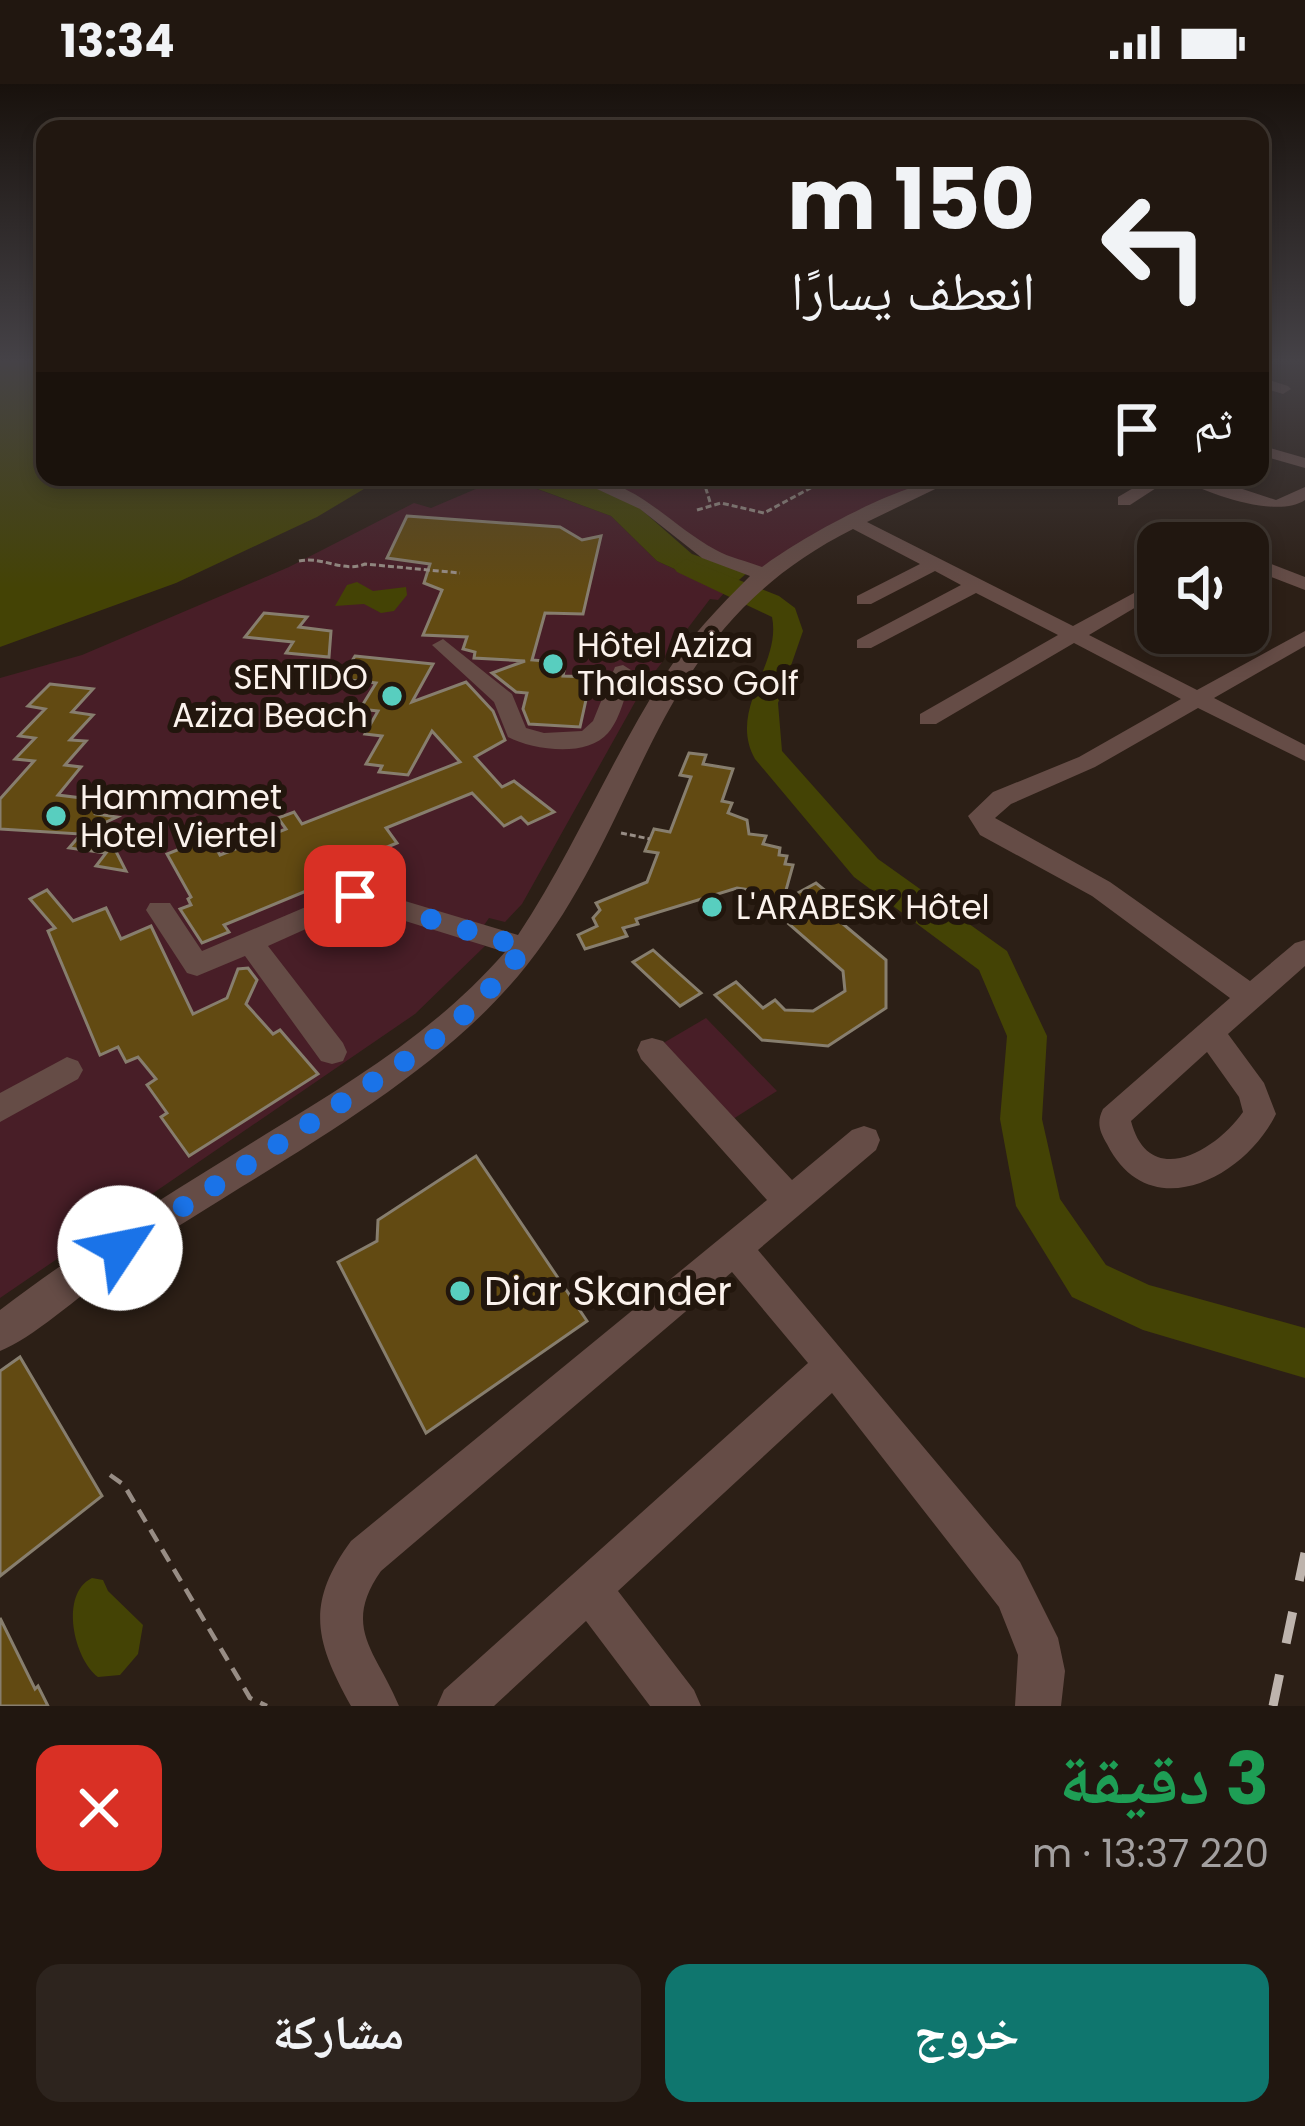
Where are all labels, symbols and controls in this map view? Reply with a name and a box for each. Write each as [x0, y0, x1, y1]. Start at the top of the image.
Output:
text: 13:34 [60, 10, 175, 73]
text: 150 m [787, 141, 1035, 258]
icon: left [1077, 168, 1233, 324]
text: انعطف يسارًا [791, 253, 1035, 329]
text: ثم [1194, 392, 1233, 455]
icon: arrive [1104, 396, 1170, 462]
map controls [1137, 522, 1269, 654]
button: sound [1137, 522, 1269, 654]
place label: Hôtel Aziza Thalasso Golf [577, 622, 799, 707]
marker: Hôtel Aziza Thalasso Golf [540, 651, 566, 677]
place label: SENTIDO Aziza Beach [172, 654, 368, 739]
marker: SENTIDO Aziza Beach [379, 683, 405, 709]
place label: Hammamet Hotel Viertel [80, 774, 282, 859]
marker: Hammamet Hotel Viertel [43, 803, 69, 829]
pin [304, 845, 406, 947]
icon: arrive [322, 863, 388, 929]
place label: L'ARABESK Hôtel [736, 884, 990, 931]
marker: L'ARABESK Hôtel [699, 894, 725, 920]
position arrow [57, 1185, 183, 1311]
place label: Diar Skander [484, 1264, 732, 1319]
marker: Diar Skander [447, 1278, 473, 1304]
text: 3 دقيقة [1059, 1728, 1269, 1829]
button: close [36, 1745, 162, 1871]
text: 220 m · 13:37 [1032, 1826, 1269, 1881]
button: مشاركة [36, 1964, 641, 2102]
button: خروج [665, 1964, 1269, 2102]

